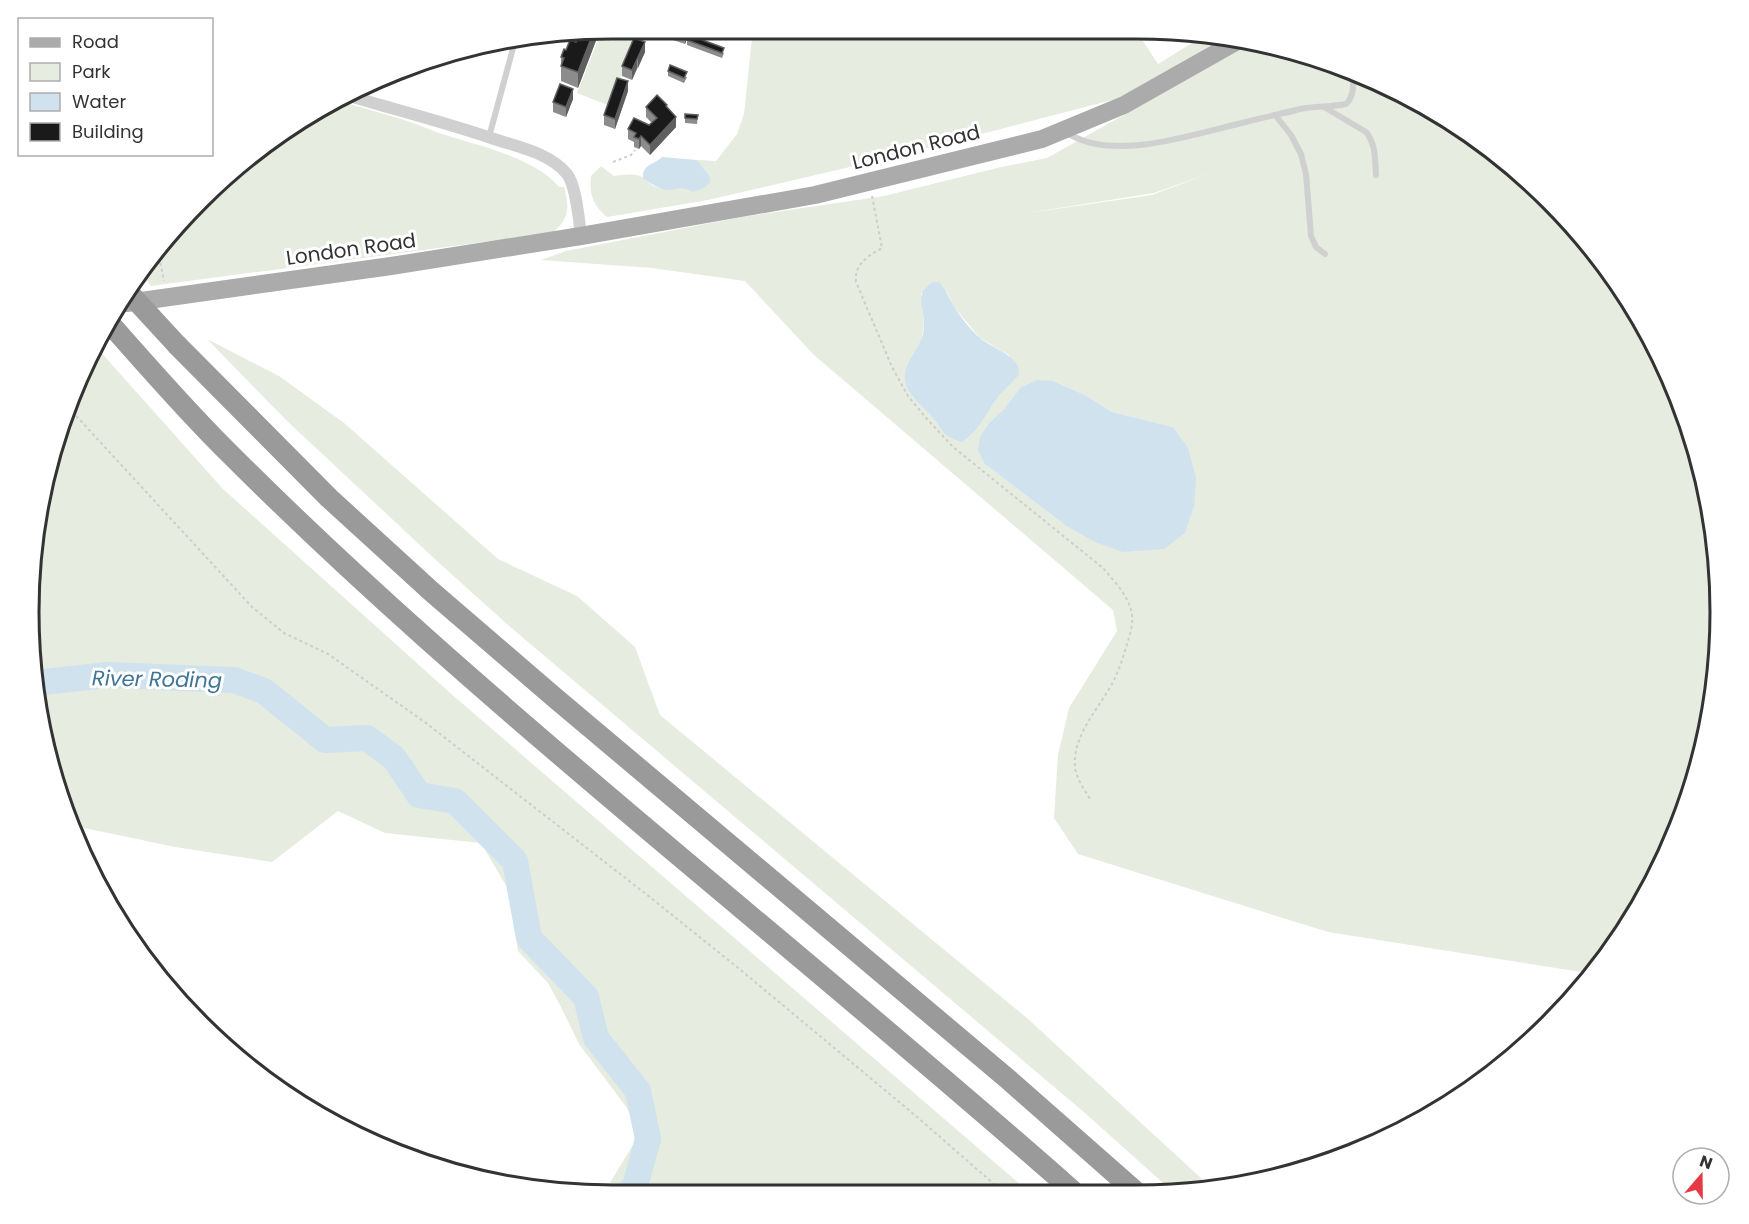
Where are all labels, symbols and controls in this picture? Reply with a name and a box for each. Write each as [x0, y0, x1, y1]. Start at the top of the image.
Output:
legend [18, 18, 213, 156]
text: Road [72, 29, 119, 54]
text: Park [72, 59, 111, 84]
text: Water [72, 89, 126, 114]
street label: London Road [849, 118, 983, 176]
text: Building [72, 119, 144, 144]
street label: London Road [284, 226, 418, 272]
water label: River Roding [92, 663, 222, 695]
north arrow [1671, 1146, 1731, 1206]
text: N [1696, 1150, 1716, 1175]

